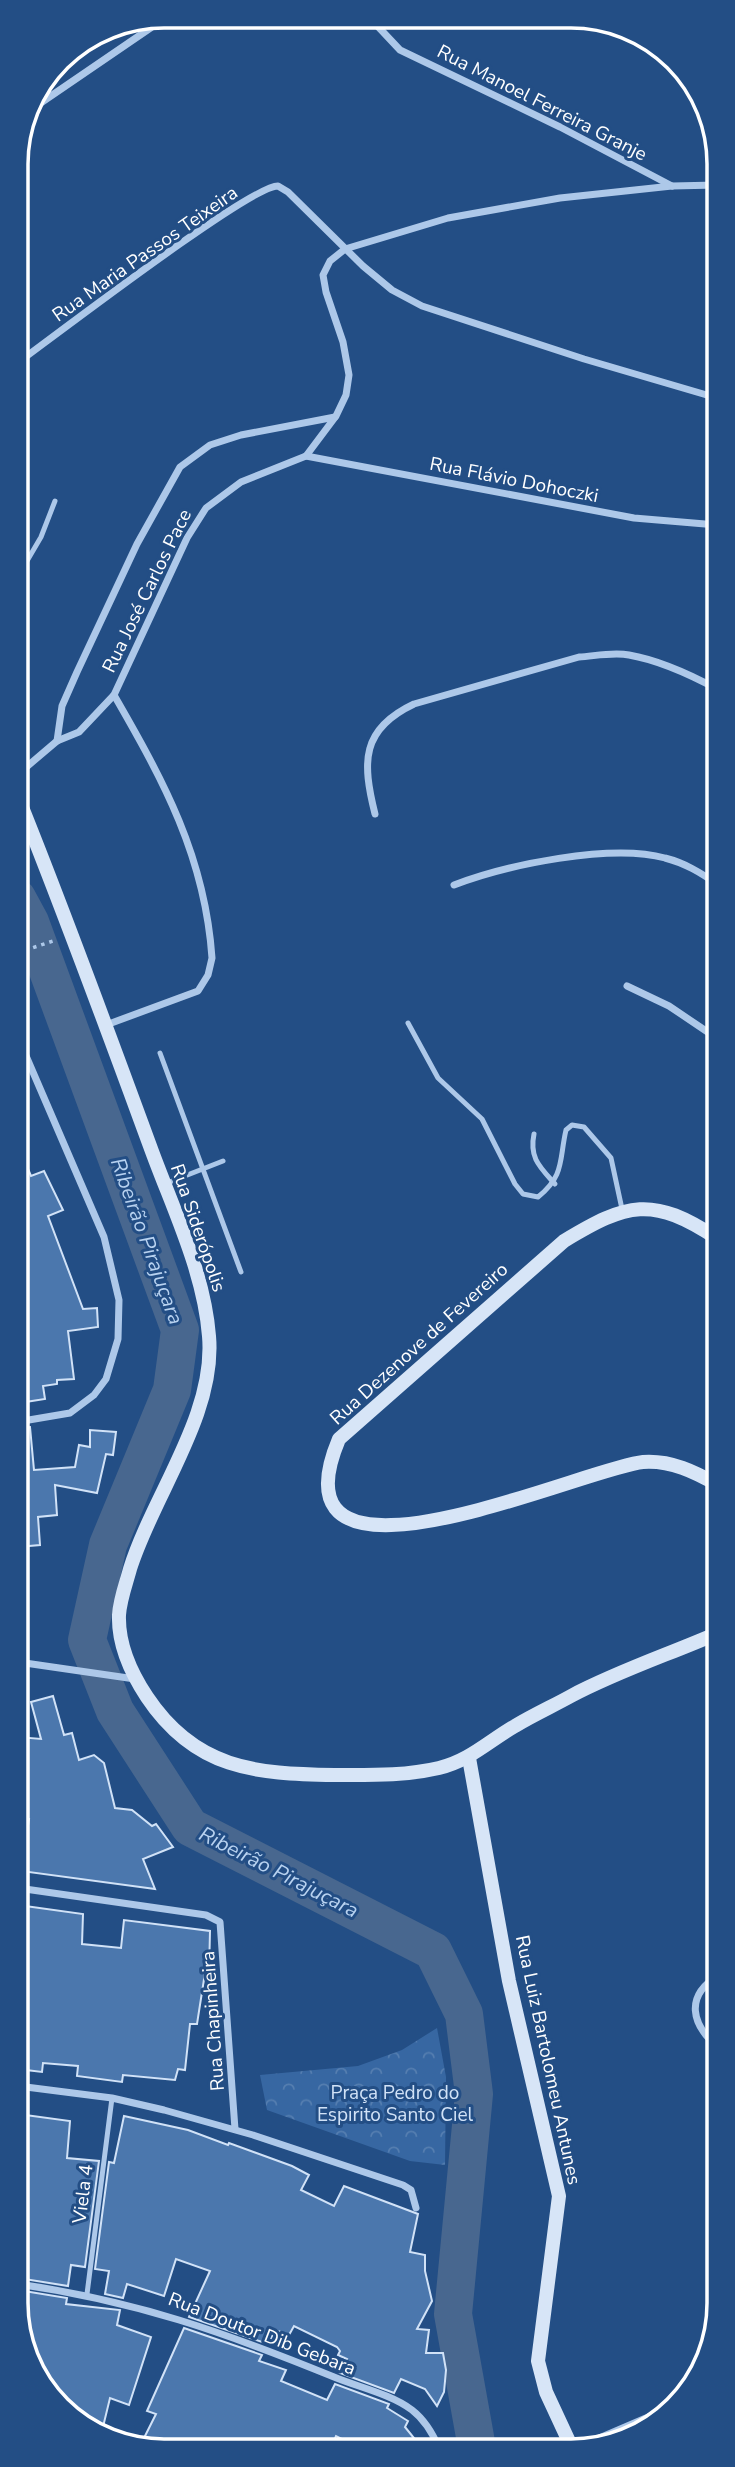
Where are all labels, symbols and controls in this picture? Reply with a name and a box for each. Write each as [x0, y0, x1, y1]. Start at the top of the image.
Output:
street label: Rua Manoel Ferreira Granje [433, 39, 651, 167]
street label: Rua Maria Passos Teixeira [47, 180, 243, 328]
street label: Rua Flávio Dohoczki [427, 451, 601, 509]
street label: Rua José Carlos Pace [96, 505, 198, 677]
water label: Ribeirão Pirajuçara [104, 1154, 190, 1328]
street label: Rua Siderópolis [164, 1161, 232, 1295]
street label: Rua Dezenove de Fevereiro [324, 1257, 514, 1431]
water label: Ribeirão Pirajuçara [194, 1820, 364, 1924]
street label: Rua Luiz Bartolomeu Antunes [509, 1933, 587, 2187]
street label: Rua Chapinheira [195, 1950, 231, 2092]
park label: Praça Pedro do Espirito Santo Ciel [317, 2080, 473, 2128]
street label: Viela 4 [66, 2163, 100, 2226]
street label: Rua Doutor Dib Gebara [165, 2286, 359, 2382]

